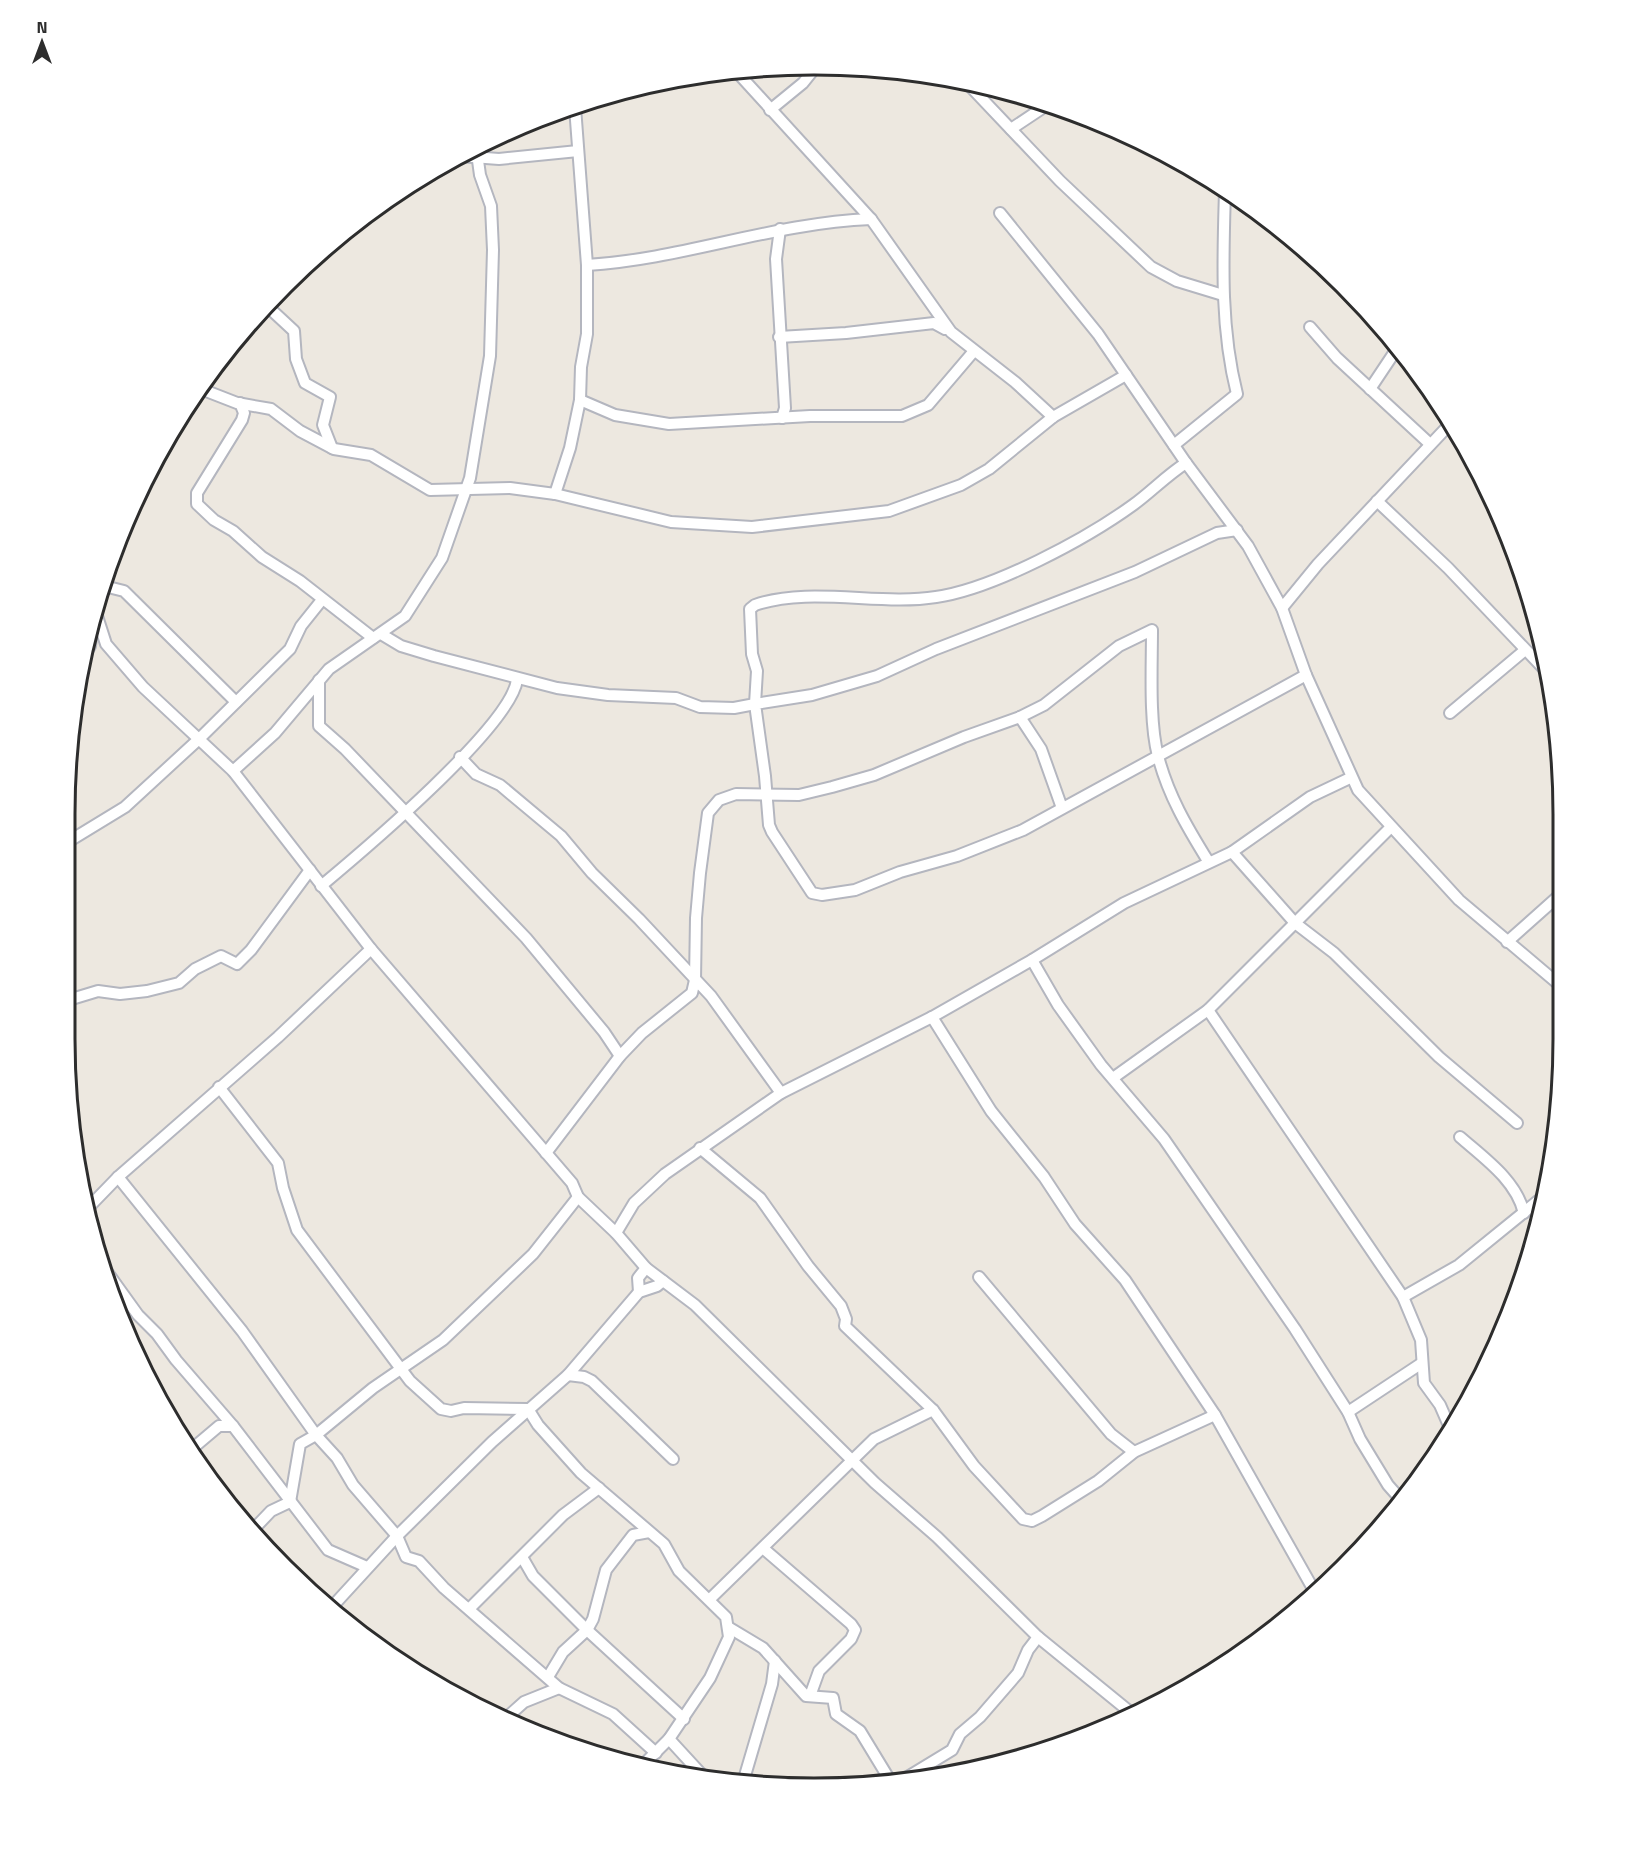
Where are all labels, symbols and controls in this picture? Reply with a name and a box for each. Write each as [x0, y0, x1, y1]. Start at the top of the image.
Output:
north arrow [12, 12, 72, 72]
text: N [36, 15, 48, 39]

